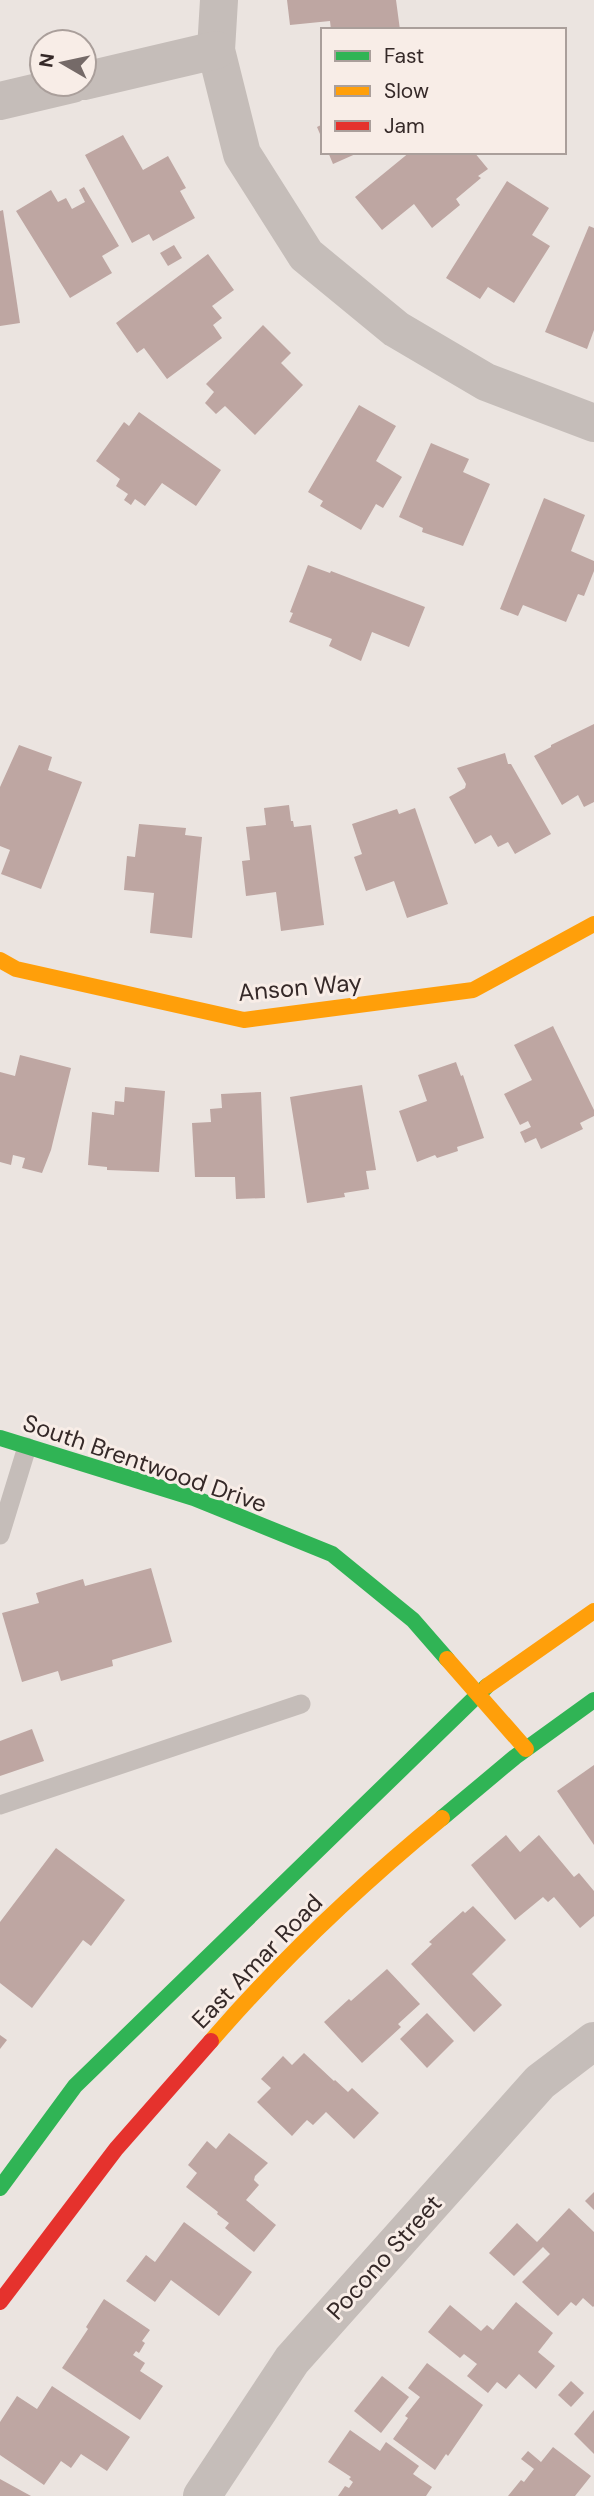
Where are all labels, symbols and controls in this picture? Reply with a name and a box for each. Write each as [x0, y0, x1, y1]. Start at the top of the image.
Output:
north arrow [28, 28, 98, 98]
legend [321, 28, 566, 154]
text: Fast [384, 42, 424, 70]
text: N [33, 52, 60, 69]
text: Slow [384, 77, 429, 105]
text: Jam [384, 112, 425, 140]
street label: Anson Way [237, 966, 363, 1008]
street label: South Brentwood Drive [19, 1407, 271, 1519]
street label: East Amar Road [185, 1887, 329, 2035]
street label: Pocono Street [320, 2188, 448, 2326]

